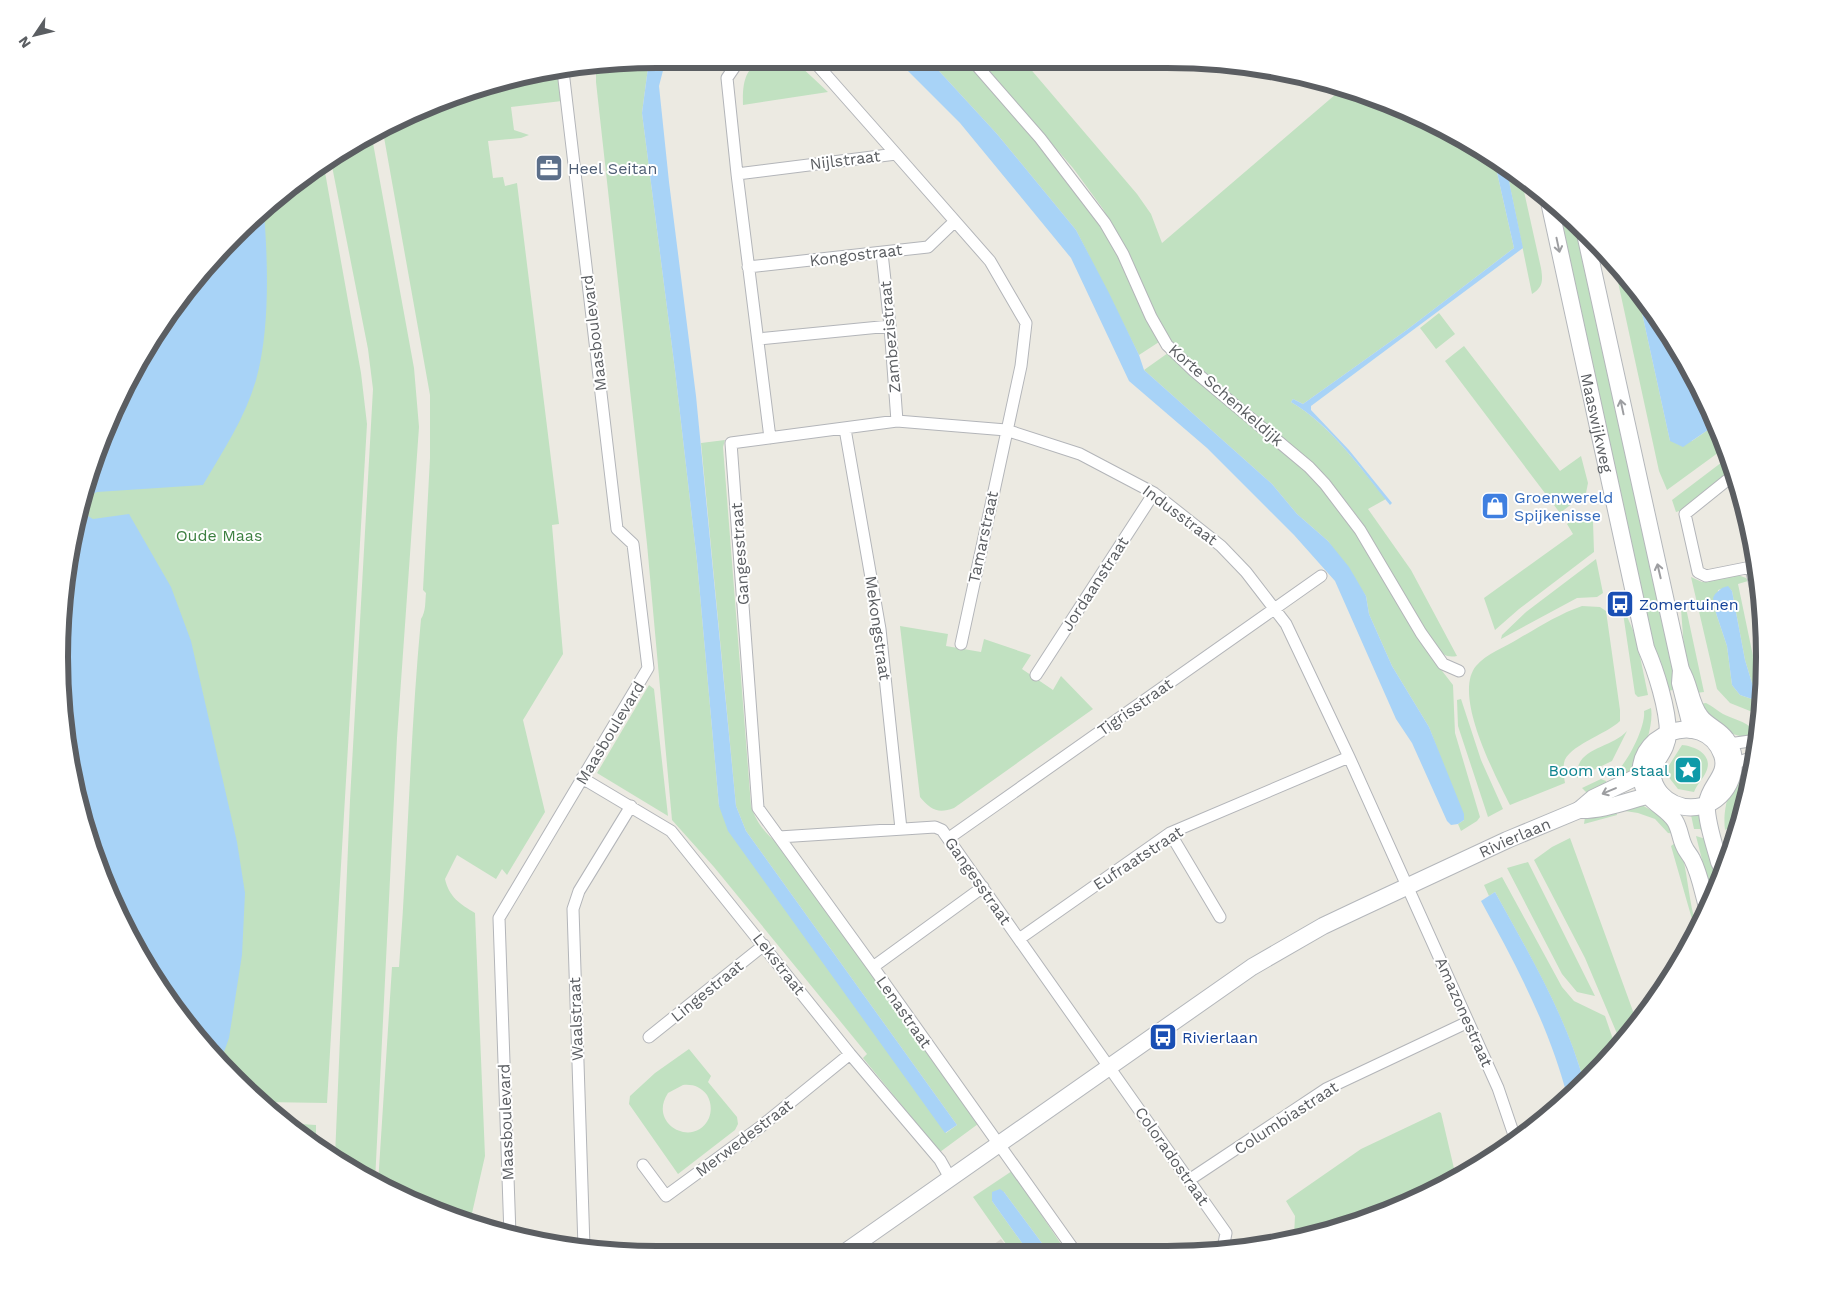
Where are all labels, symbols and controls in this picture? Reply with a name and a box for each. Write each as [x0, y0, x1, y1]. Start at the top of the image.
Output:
north arrow [10, 10, 60, 60]
text: N [15, 34, 34, 51]
street label: Nijlstraat [809, 146, 882, 174]
office icon: Heel Seitan [534, 153, 564, 183]
place label: Heel Seitan [568, 159, 657, 178]
one-way arrow [1554, 236, 1563, 252]
street label: Kongostraat [808, 240, 904, 270]
street label: Maasboulevard [577, 274, 611, 392]
street label: Zambezistraat [876, 280, 904, 394]
street label: Korte Schenkeldijk [1165, 340, 1287, 450]
street label: Maaswijkweg [1577, 371, 1617, 475]
one-way arrow [1617, 399, 1626, 415]
street label: Indusstraat [1139, 481, 1221, 549]
place label: Groenwereld Spijkenisse [1514, 488, 1613, 525]
street label: Tamarstraat [964, 489, 1002, 585]
shop icon: Groenwereld Spijkenisse [1480, 491, 1510, 521]
street label: Gangesstraat [727, 502, 753, 606]
park label: Oude Maas [176, 526, 262, 545]
street label: Jordaanstraat [1057, 533, 1133, 635]
one-way arrow [1654, 564, 1663, 580]
street label: Mekongstraat [861, 574, 895, 682]
bus stop icon: Zomertuinen [1605, 589, 1635, 619]
place label: Zomertuinen [1639, 595, 1739, 614]
street label: Tigrisstraat [1094, 674, 1176, 740]
street label: Maasboulevard [572, 678, 648, 788]
place icon: Boom van staal [1673, 755, 1703, 785]
place label: Boom van staal [1548, 761, 1669, 780]
one-way arrow [1602, 786, 1617, 796]
street label: Rivierlaan [1476, 813, 1553, 861]
street label: Eufraatstraat [1090, 822, 1187, 894]
street label: Gangesstraat [941, 834, 1015, 929]
street label: Lekstraat [749, 929, 809, 999]
street label: Amazonestraat [1431, 954, 1497, 1070]
street label: Lingestraat [667, 956, 747, 1026]
street label: Lenastraat [872, 972, 936, 1052]
street label: Waalstraat [565, 977, 587, 1061]
bus stop icon: Rivierlaan [1148, 1022, 1178, 1052]
place label: Rivierlaan [1182, 1028, 1258, 1047]
street label: Maasboulevard [494, 1063, 518, 1181]
street label: Columbiastraat [1231, 1077, 1342, 1159]
street label: Merwedestraat [692, 1095, 797, 1181]
street label: Coloradostraat [1131, 1103, 1213, 1209]

